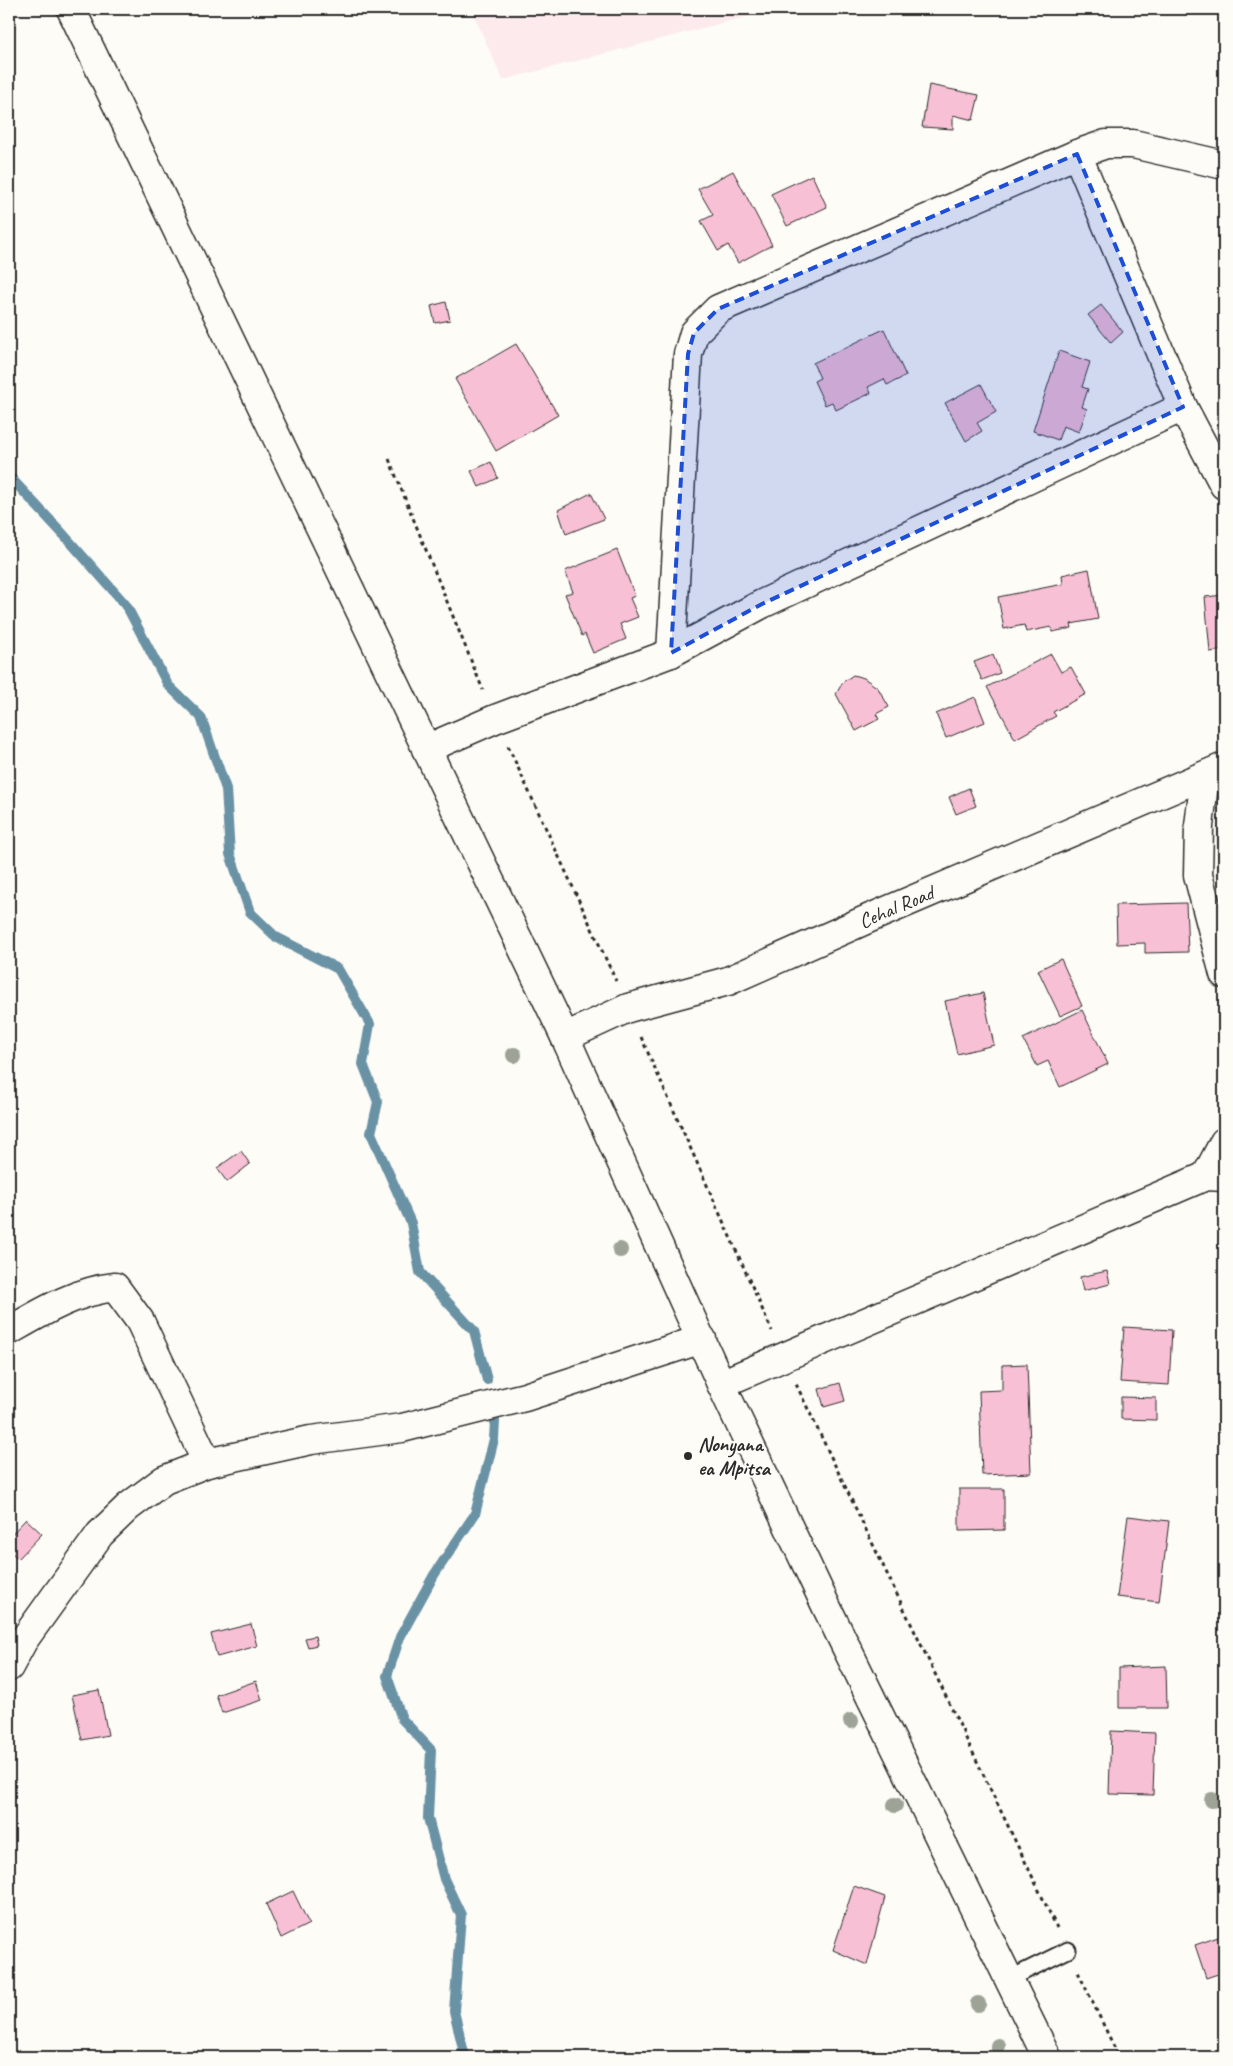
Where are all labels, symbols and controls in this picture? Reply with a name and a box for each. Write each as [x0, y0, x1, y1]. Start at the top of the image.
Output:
street label: Cehal Road [855, 879, 940, 934]
place label: Nonyana ea Mpitsa [698, 1431, 772, 1481]
marker: Nonyana ea Mpitsa [682, 1450, 694, 1462]

